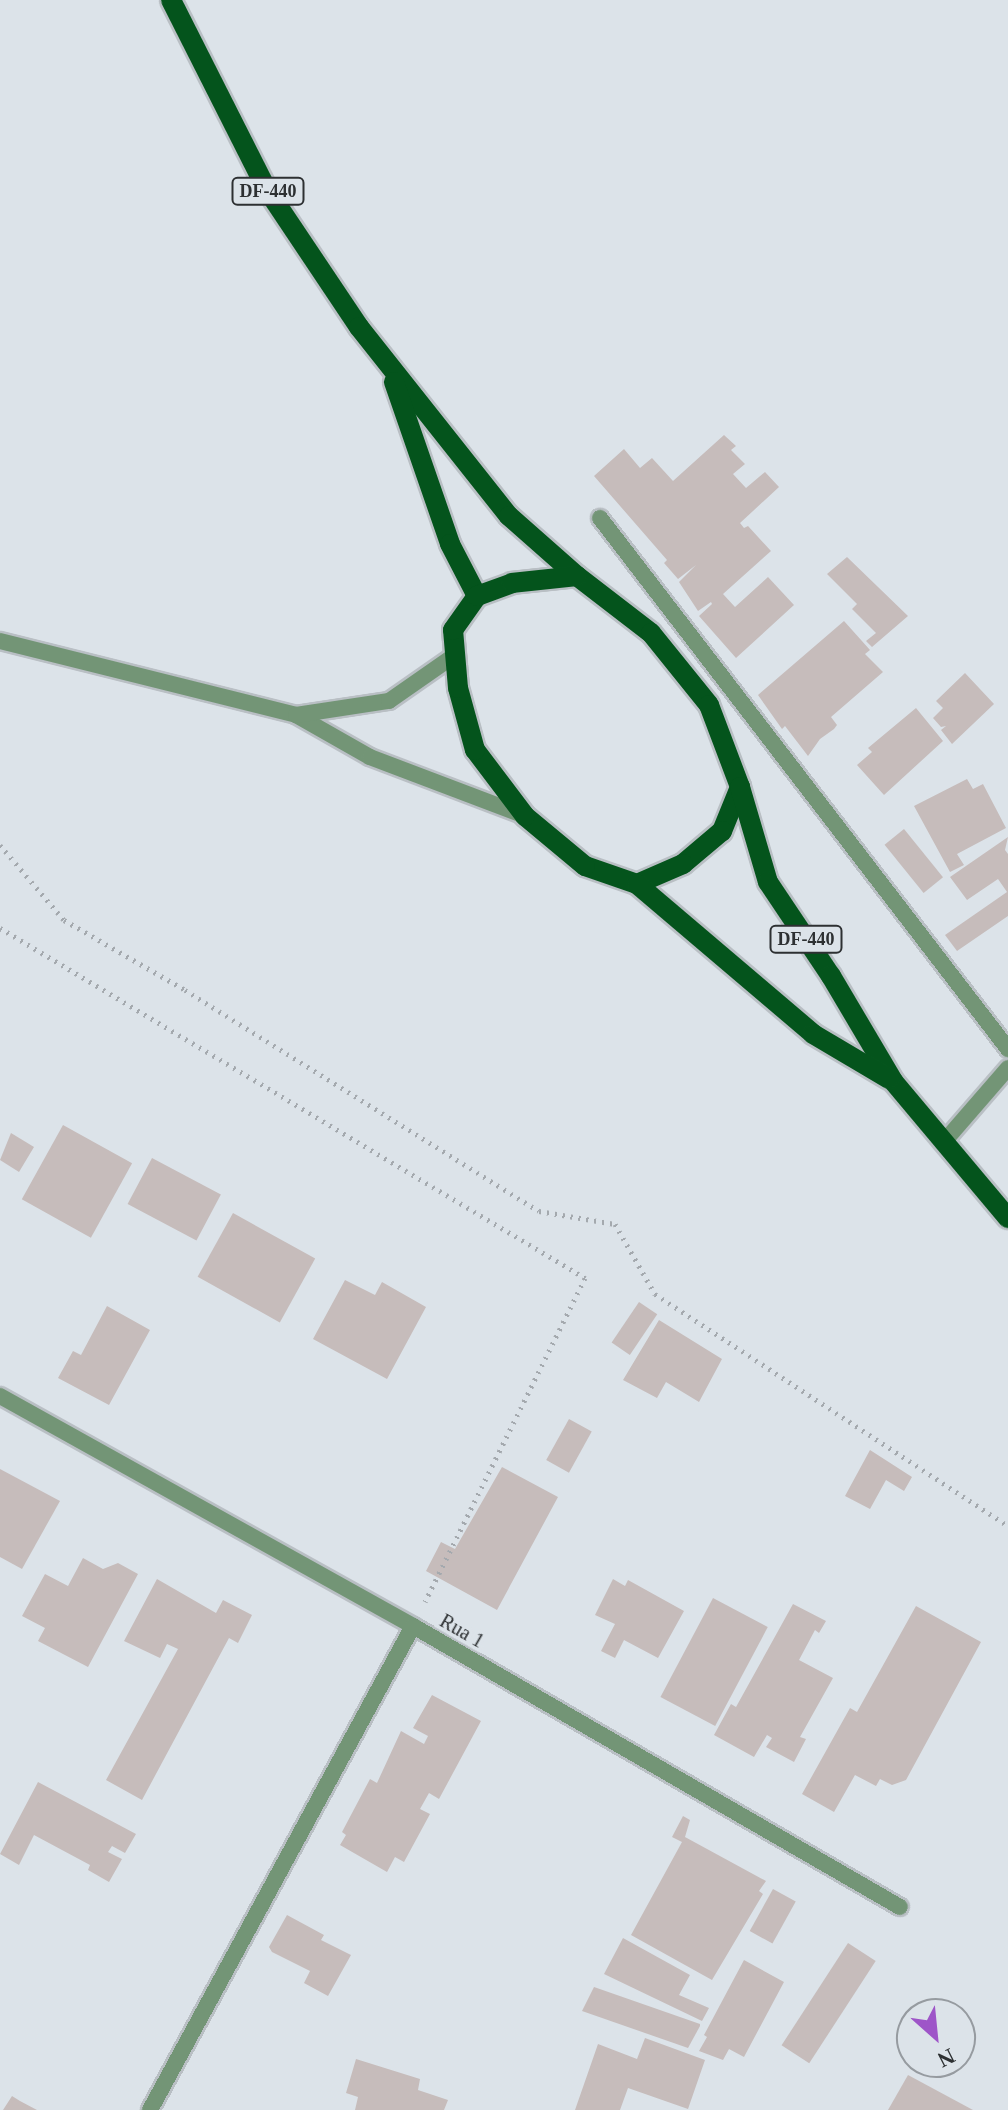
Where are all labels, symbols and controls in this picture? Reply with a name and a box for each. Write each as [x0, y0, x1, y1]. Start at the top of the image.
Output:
road number: DF-440 [230, 177, 306, 205]
road number: DF-440 [768, 925, 844, 953]
street label: Rua 1 [436, 1609, 488, 1653]
north arrow [896, 1998, 976, 2078]
text: N [933, 2043, 959, 2073]

